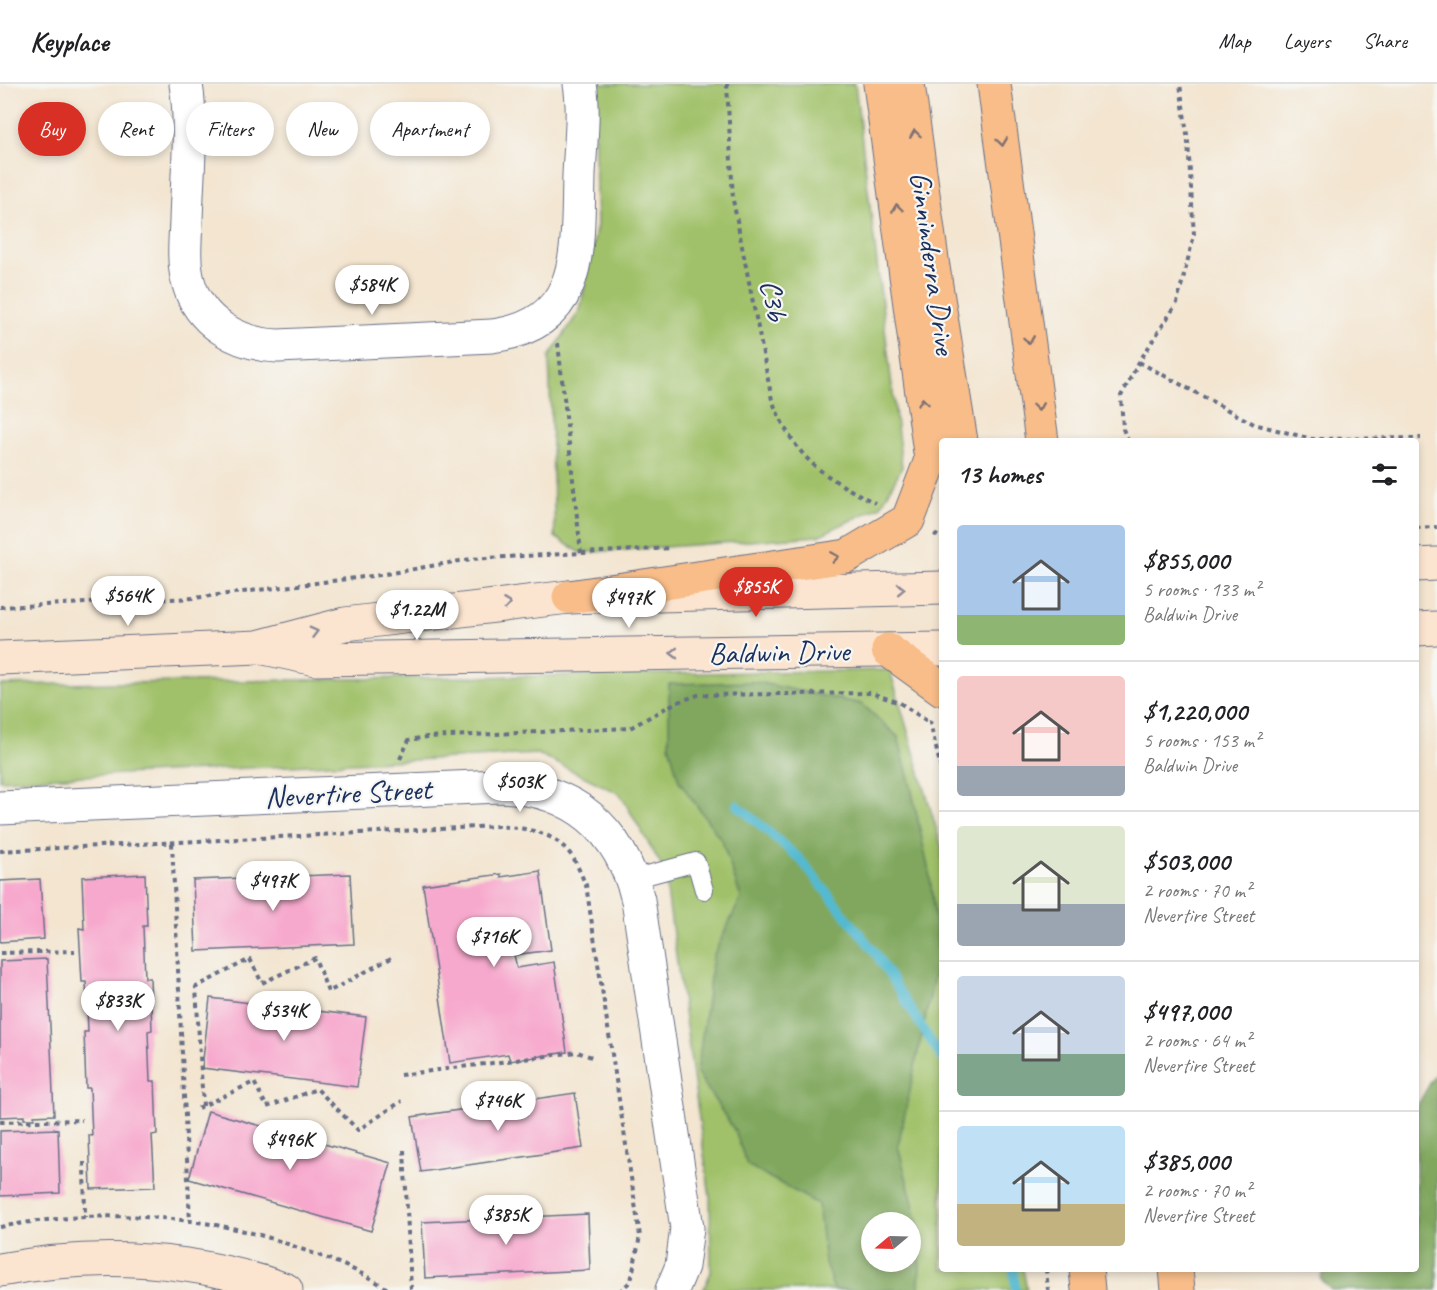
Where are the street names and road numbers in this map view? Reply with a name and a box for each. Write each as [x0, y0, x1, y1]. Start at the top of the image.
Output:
street label: Ginninderra Drive [901, 169, 965, 359]
street label: C3b [751, 276, 797, 326]
street label: Baldwin Drive [708, 632, 852, 672]
street label: Nevertire Street [264, 770, 435, 816]

